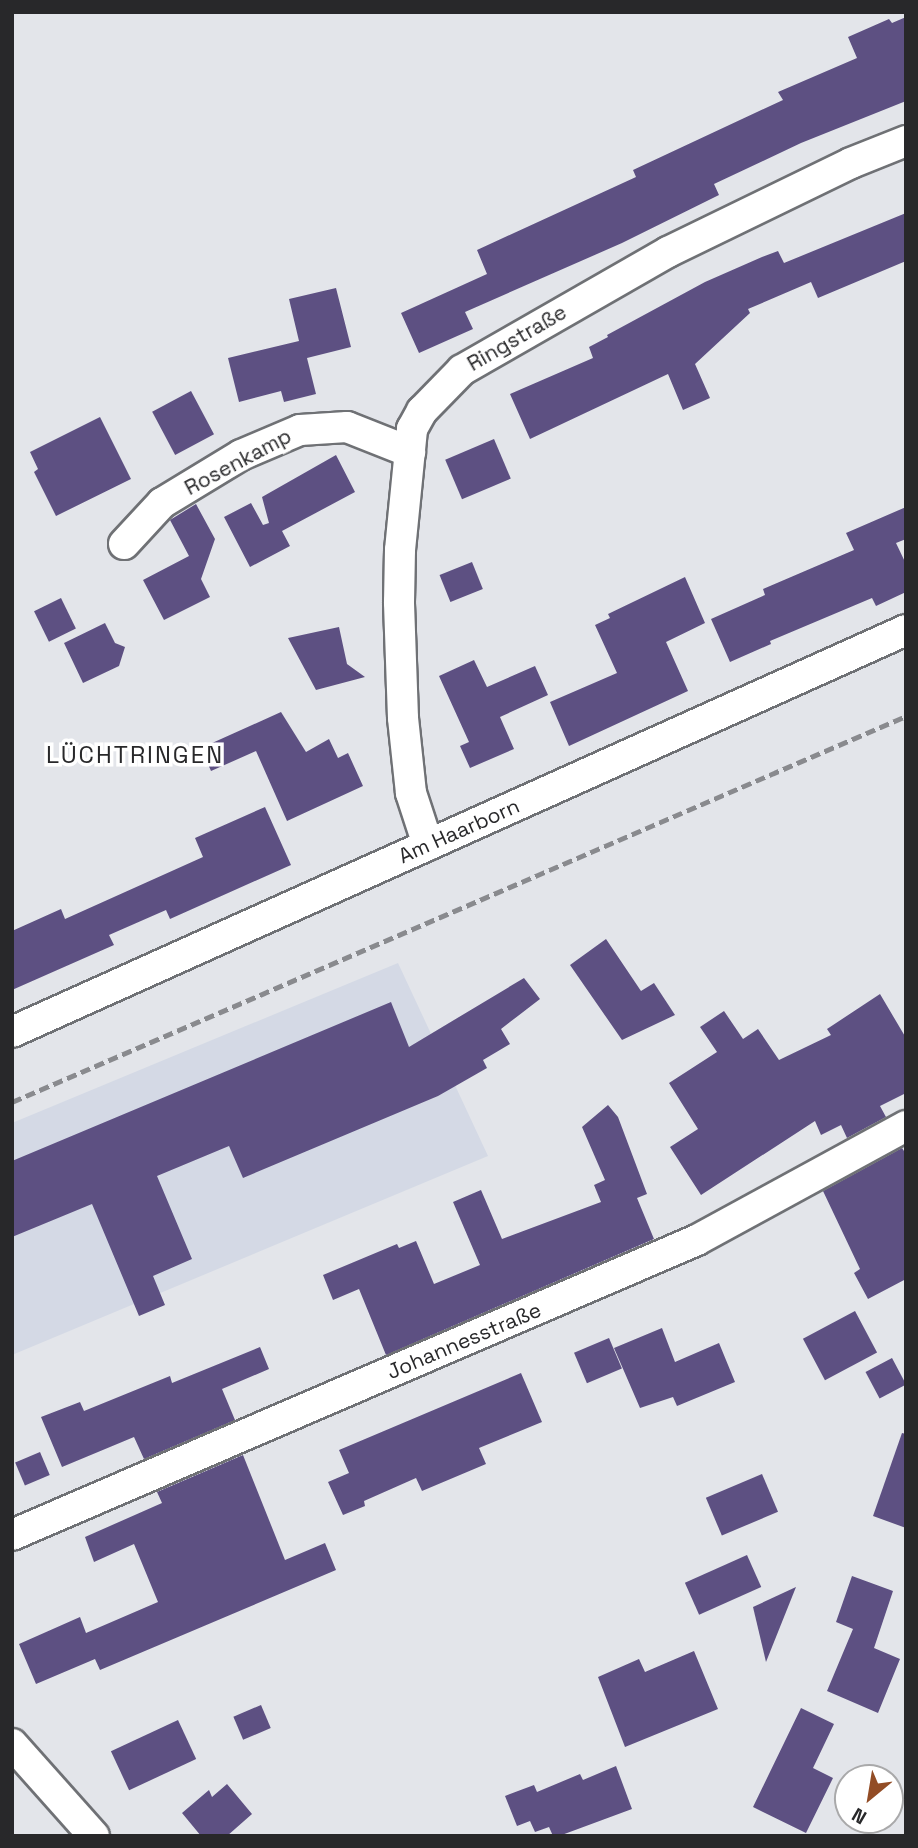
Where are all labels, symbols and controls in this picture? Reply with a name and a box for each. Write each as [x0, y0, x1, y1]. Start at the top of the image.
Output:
street label: Ringstraße [463, 299, 571, 377]
street label: Rosenkamp [180, 423, 296, 501]
district label: LÜCHTRINGEN [47, 741, 223, 769]
street label: Am Haarborn [395, 793, 523, 869]
street label: Johannesstraße [383, 1297, 545, 1385]
north arrow [834, 1764, 904, 1834]
text: N [847, 1802, 871, 1830]

